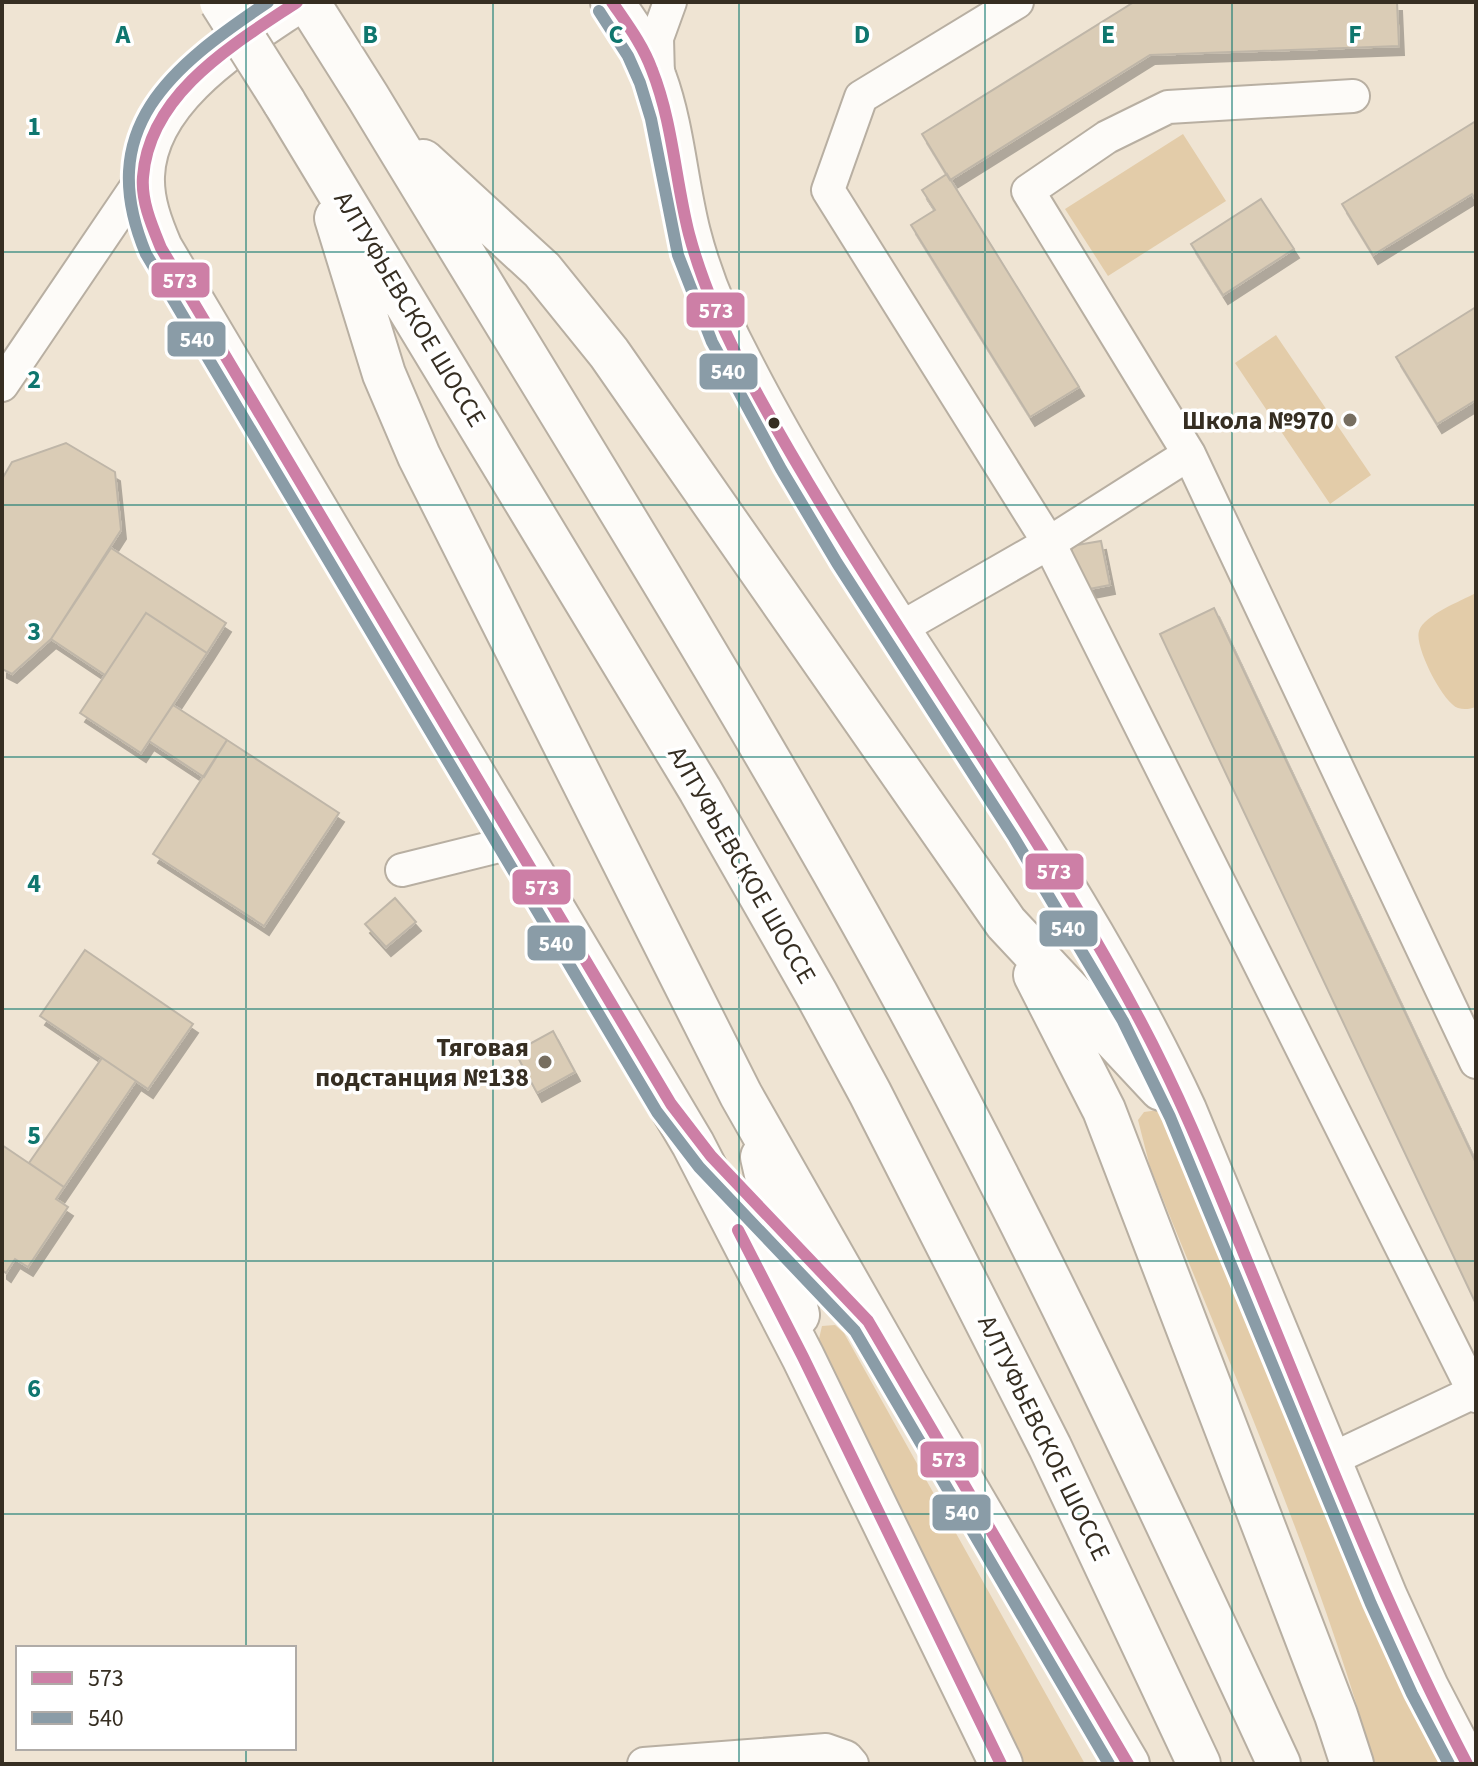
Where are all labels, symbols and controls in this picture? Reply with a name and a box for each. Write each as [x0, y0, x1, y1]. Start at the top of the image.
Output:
text: A [115, 16, 132, 53]
text: B [362, 16, 378, 53]
text: C [608, 16, 624, 53]
text: D [854, 16, 870, 53]
text: E [1101, 16, 1115, 53]
text: F [1348, 16, 1362, 53]
text: 1 [27, 108, 41, 145]
street label: АЛТУФЬЕВСКОЕ ШОССЕ [325, 184, 495, 434]
line badge: 573 [150, 261, 211, 299]
text: 573 [163, 265, 197, 297]
line badge: 573 [685, 291, 746, 329]
text: 573 [699, 295, 733, 327]
line badge: 540 [166, 320, 227, 358]
text: 540 [180, 324, 214, 356]
line badge: 540 [698, 352, 759, 391]
text: 540 [711, 356, 745, 388]
text: 2 [27, 361, 41, 398]
place label: Школа №970 [1182, 402, 1334, 439]
marker: Школа №970 [1341, 411, 1359, 429]
unlabelled marker [766, 415, 782, 431]
text: 3 [27, 613, 41, 650]
street label: АЛТУФЬЕВСКОЕ ШОССЕ [659, 739, 825, 991]
line badge: 573 [1024, 852, 1085, 891]
text: 573 [1037, 856, 1071, 888]
text: 4 [27, 865, 41, 902]
line badge: 573 [511, 868, 572, 906]
text: 573 [525, 872, 559, 904]
line badge: 540 [1038, 909, 1099, 948]
text: 540 [1051, 913, 1085, 945]
line badge: 540 [526, 924, 587, 962]
text: 540 [539, 928, 573, 960]
place label: Тяговая подстанция №138 [315, 1029, 529, 1096]
marker: Тяговая подстанция №138 [536, 1053, 554, 1071]
text: 5 [27, 1117, 41, 1154]
street label: АЛТУФЬЕВСКОЕ ШОССЕ [968, 1309, 1120, 1567]
text: 6 [27, 1370, 41, 1407]
line badge: 573 [919, 1440, 980, 1479]
text: 573 [932, 1444, 966, 1476]
line badge: 540 [931, 1493, 992, 1532]
text: 540 [945, 1497, 979, 1529]
legend [16, 1646, 296, 1750]
text: 573 [88, 1661, 124, 1696]
text: 540 [88, 1701, 124, 1736]

